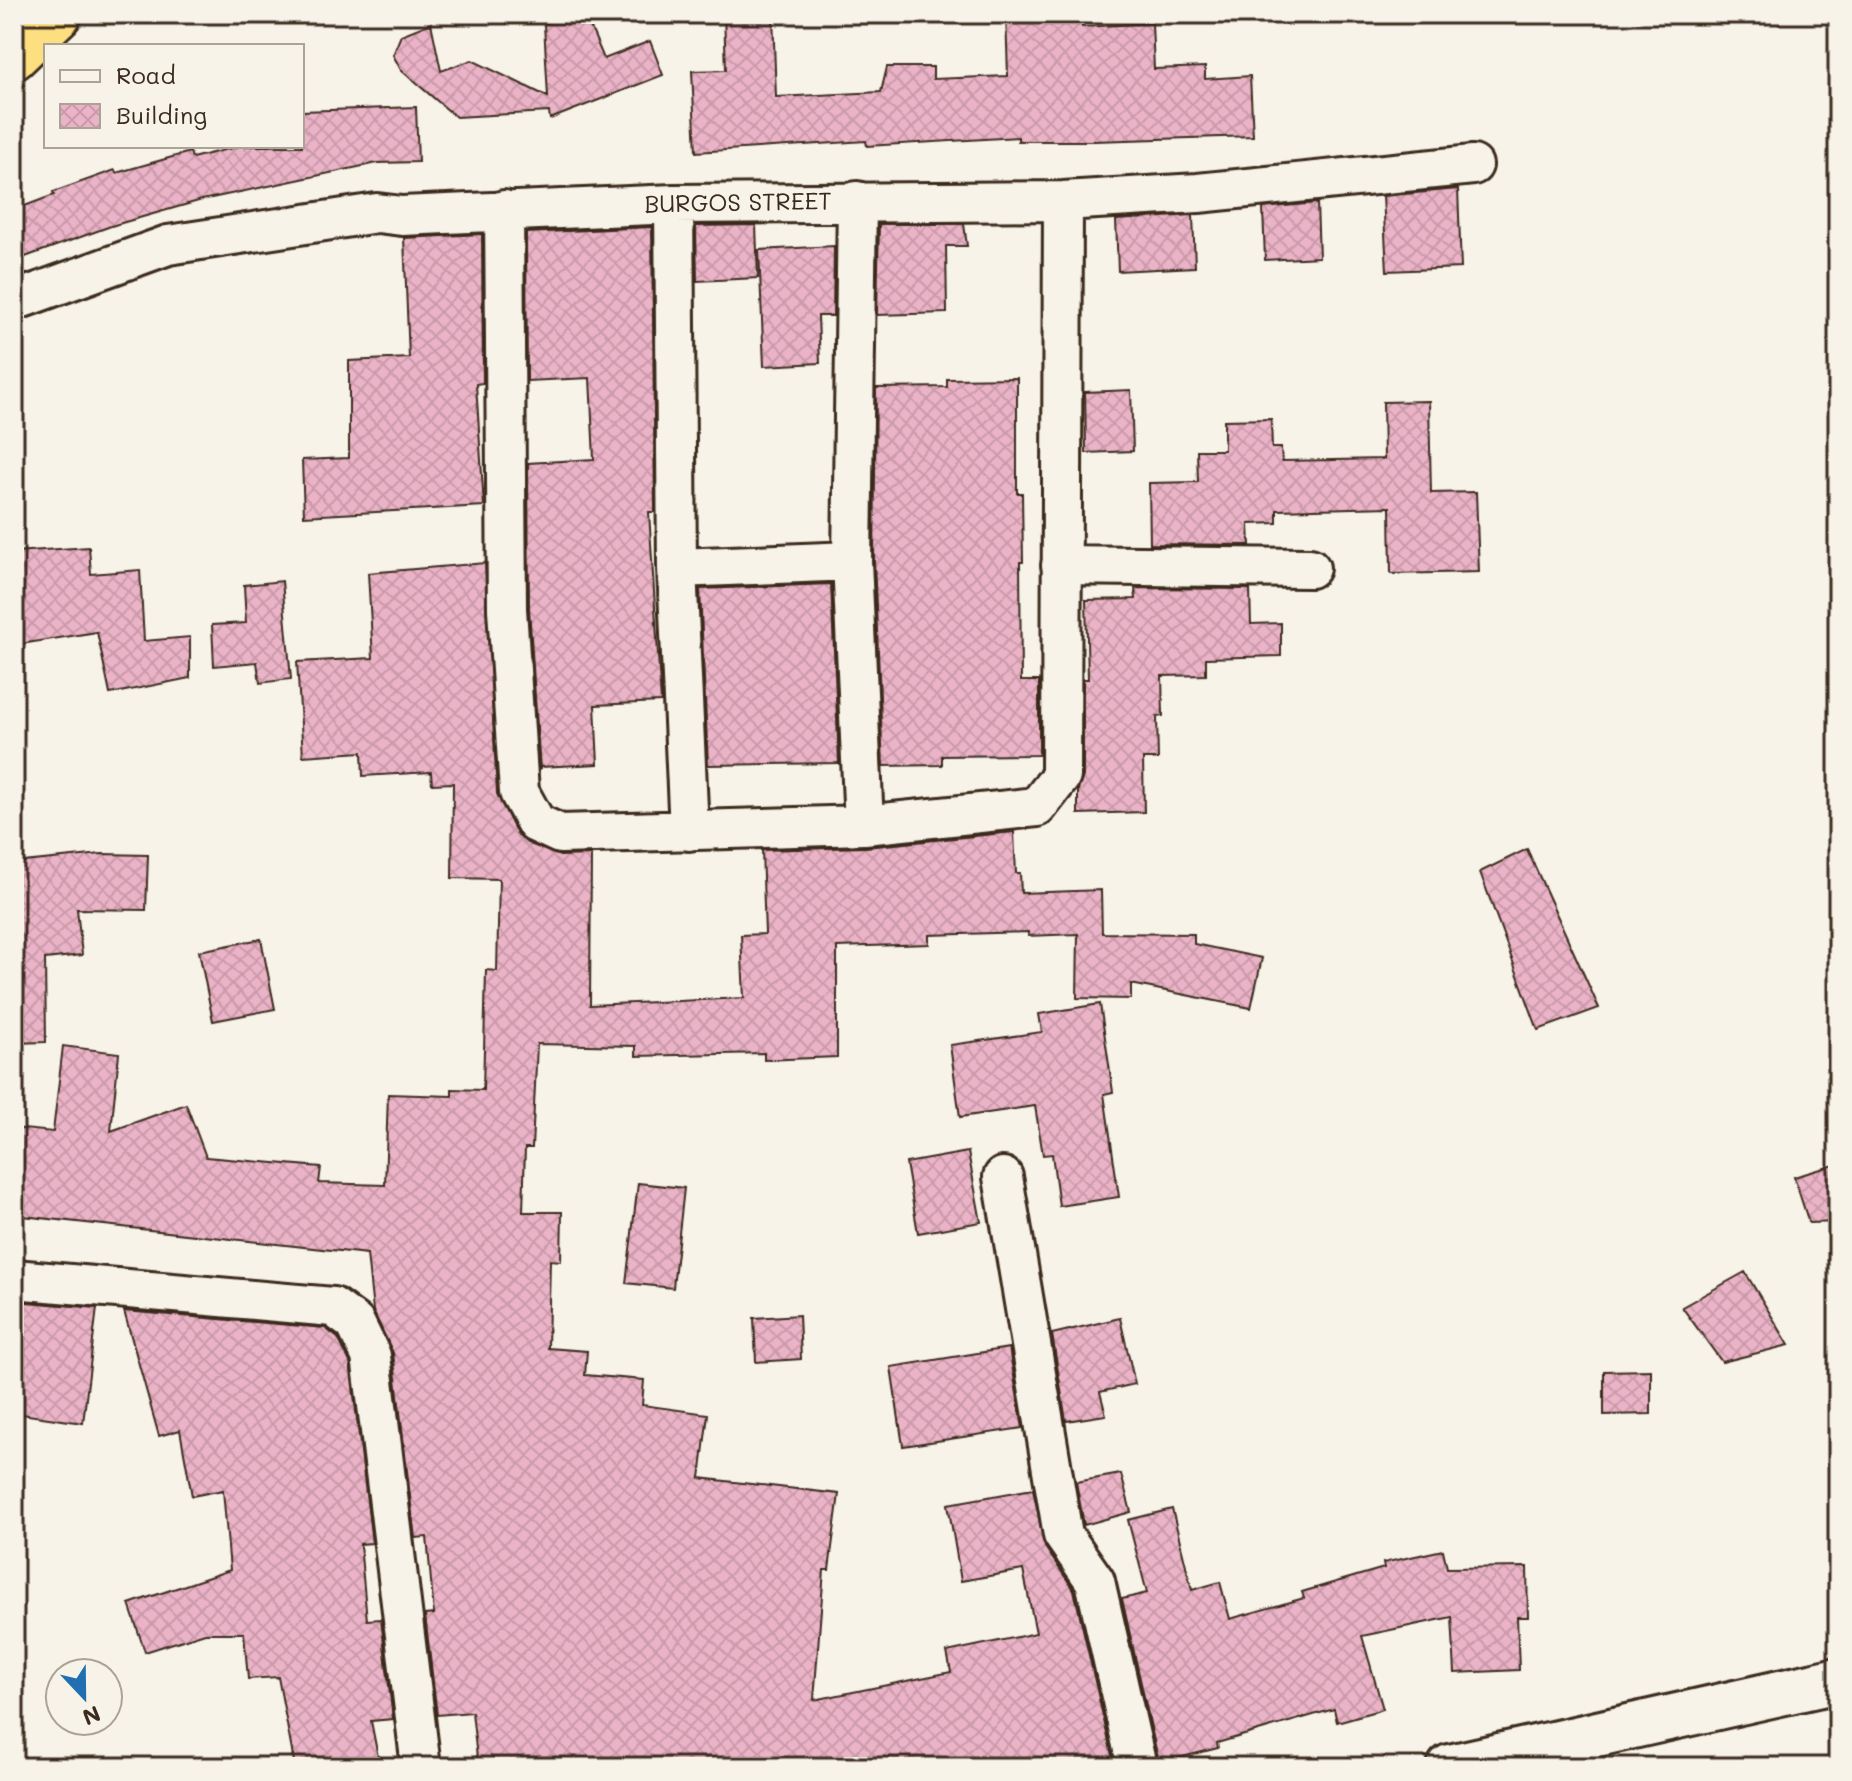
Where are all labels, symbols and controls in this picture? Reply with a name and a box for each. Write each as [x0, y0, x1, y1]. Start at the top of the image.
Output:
legend [44, 44, 304, 148]
text: Road [116, 59, 176, 90]
text: Building [116, 99, 207, 130]
street label: BURGOS STREET [644, 184, 832, 219]
north arrow [44, 1657, 124, 1737]
text: N [79, 1699, 105, 1733]

